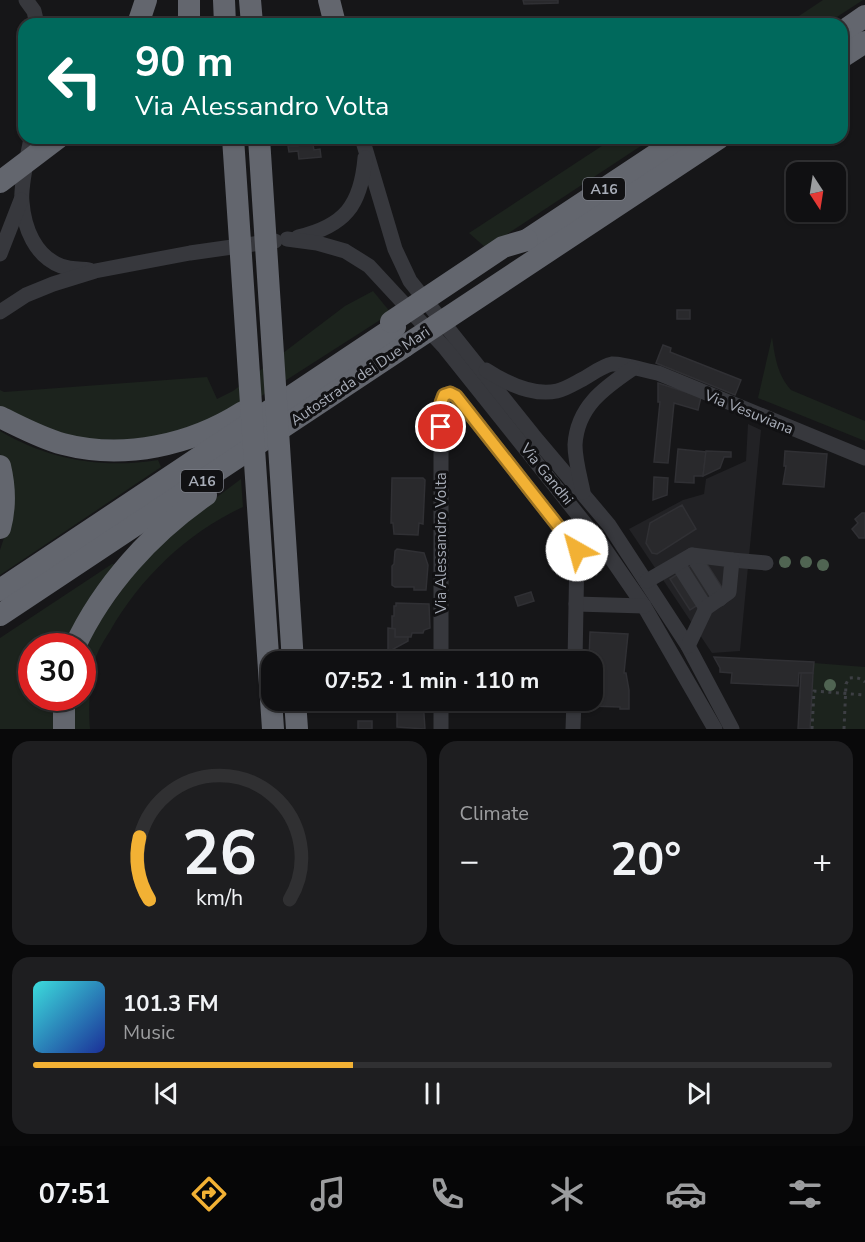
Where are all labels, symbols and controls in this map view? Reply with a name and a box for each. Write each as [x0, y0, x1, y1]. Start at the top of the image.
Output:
text: 90 m [135, 34, 234, 91]
icon: left [36, 42, 114, 120]
text: Via Alessandro Volta [135, 88, 389, 125]
north arrow [786, 162, 846, 222]
map controls [786, 162, 846, 222]
road number: A16 [583, 178, 625, 200]
street label: Autostrada dei Due Mari [286, 322, 434, 430]
street label: Via Vesuviana [701, 385, 796, 439]
pin [415, 401, 466, 452]
icon: arrive [424, 410, 457, 443]
street label: Via Gandhi [515, 438, 578, 509]
road number: A16 [181, 470, 223, 492]
street label: Via Alessandro Volta [431, 472, 451, 615]
position arrow [545, 518, 609, 582]
speed limit sign: 30 [18, 633, 96, 711]
text: 07:52 · 1 min · 110 m [325, 666, 539, 696]
text: Climate [460, 800, 529, 827]
text: 26 [182, 811, 257, 896]
text: 20° [610, 830, 681, 891]
text: − [460, 839, 479, 884]
text: + [812, 839, 832, 884]
text: km/h [196, 883, 243, 913]
text: 101.3 FM [123, 989, 219, 1019]
text: Music [123, 1019, 175, 1046]
icon: previous [150, 1077, 183, 1110]
icon: pause [416, 1077, 449, 1110]
icon: next [682, 1077, 715, 1110]
icon: directions [188, 1173, 230, 1215]
icon: music [307, 1173, 349, 1215]
icon: phone [426, 1173, 468, 1215]
icon: climate [546, 1173, 588, 1215]
icon: car [665, 1173, 707, 1215]
icon: filters [784, 1173, 826, 1215]
text: 07:51 [39, 1176, 110, 1213]

